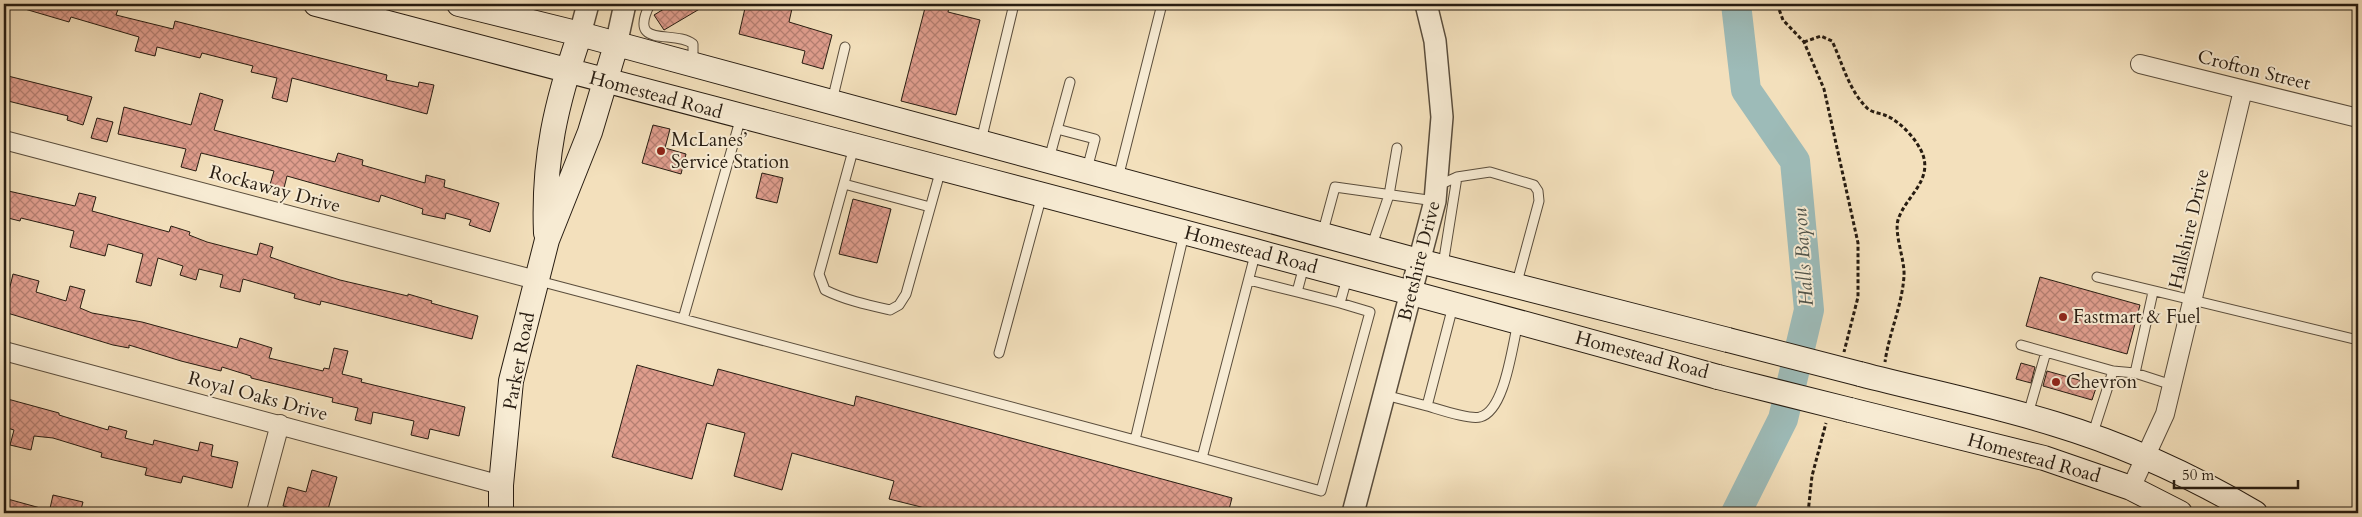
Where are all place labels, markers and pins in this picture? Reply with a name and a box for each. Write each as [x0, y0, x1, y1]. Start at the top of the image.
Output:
place label: McLanes’ Service Station [671, 127, 790, 175]
marker: McLanes’ Service Station [655, 145, 667, 157]
place label: Fastmart & Fuel [2073, 304, 2201, 330]
marker: Fastmart & Fuel [2057, 311, 2069, 323]
place label: Chevron [2066, 369, 2137, 395]
marker: Chevron [2050, 376, 2062, 388]

